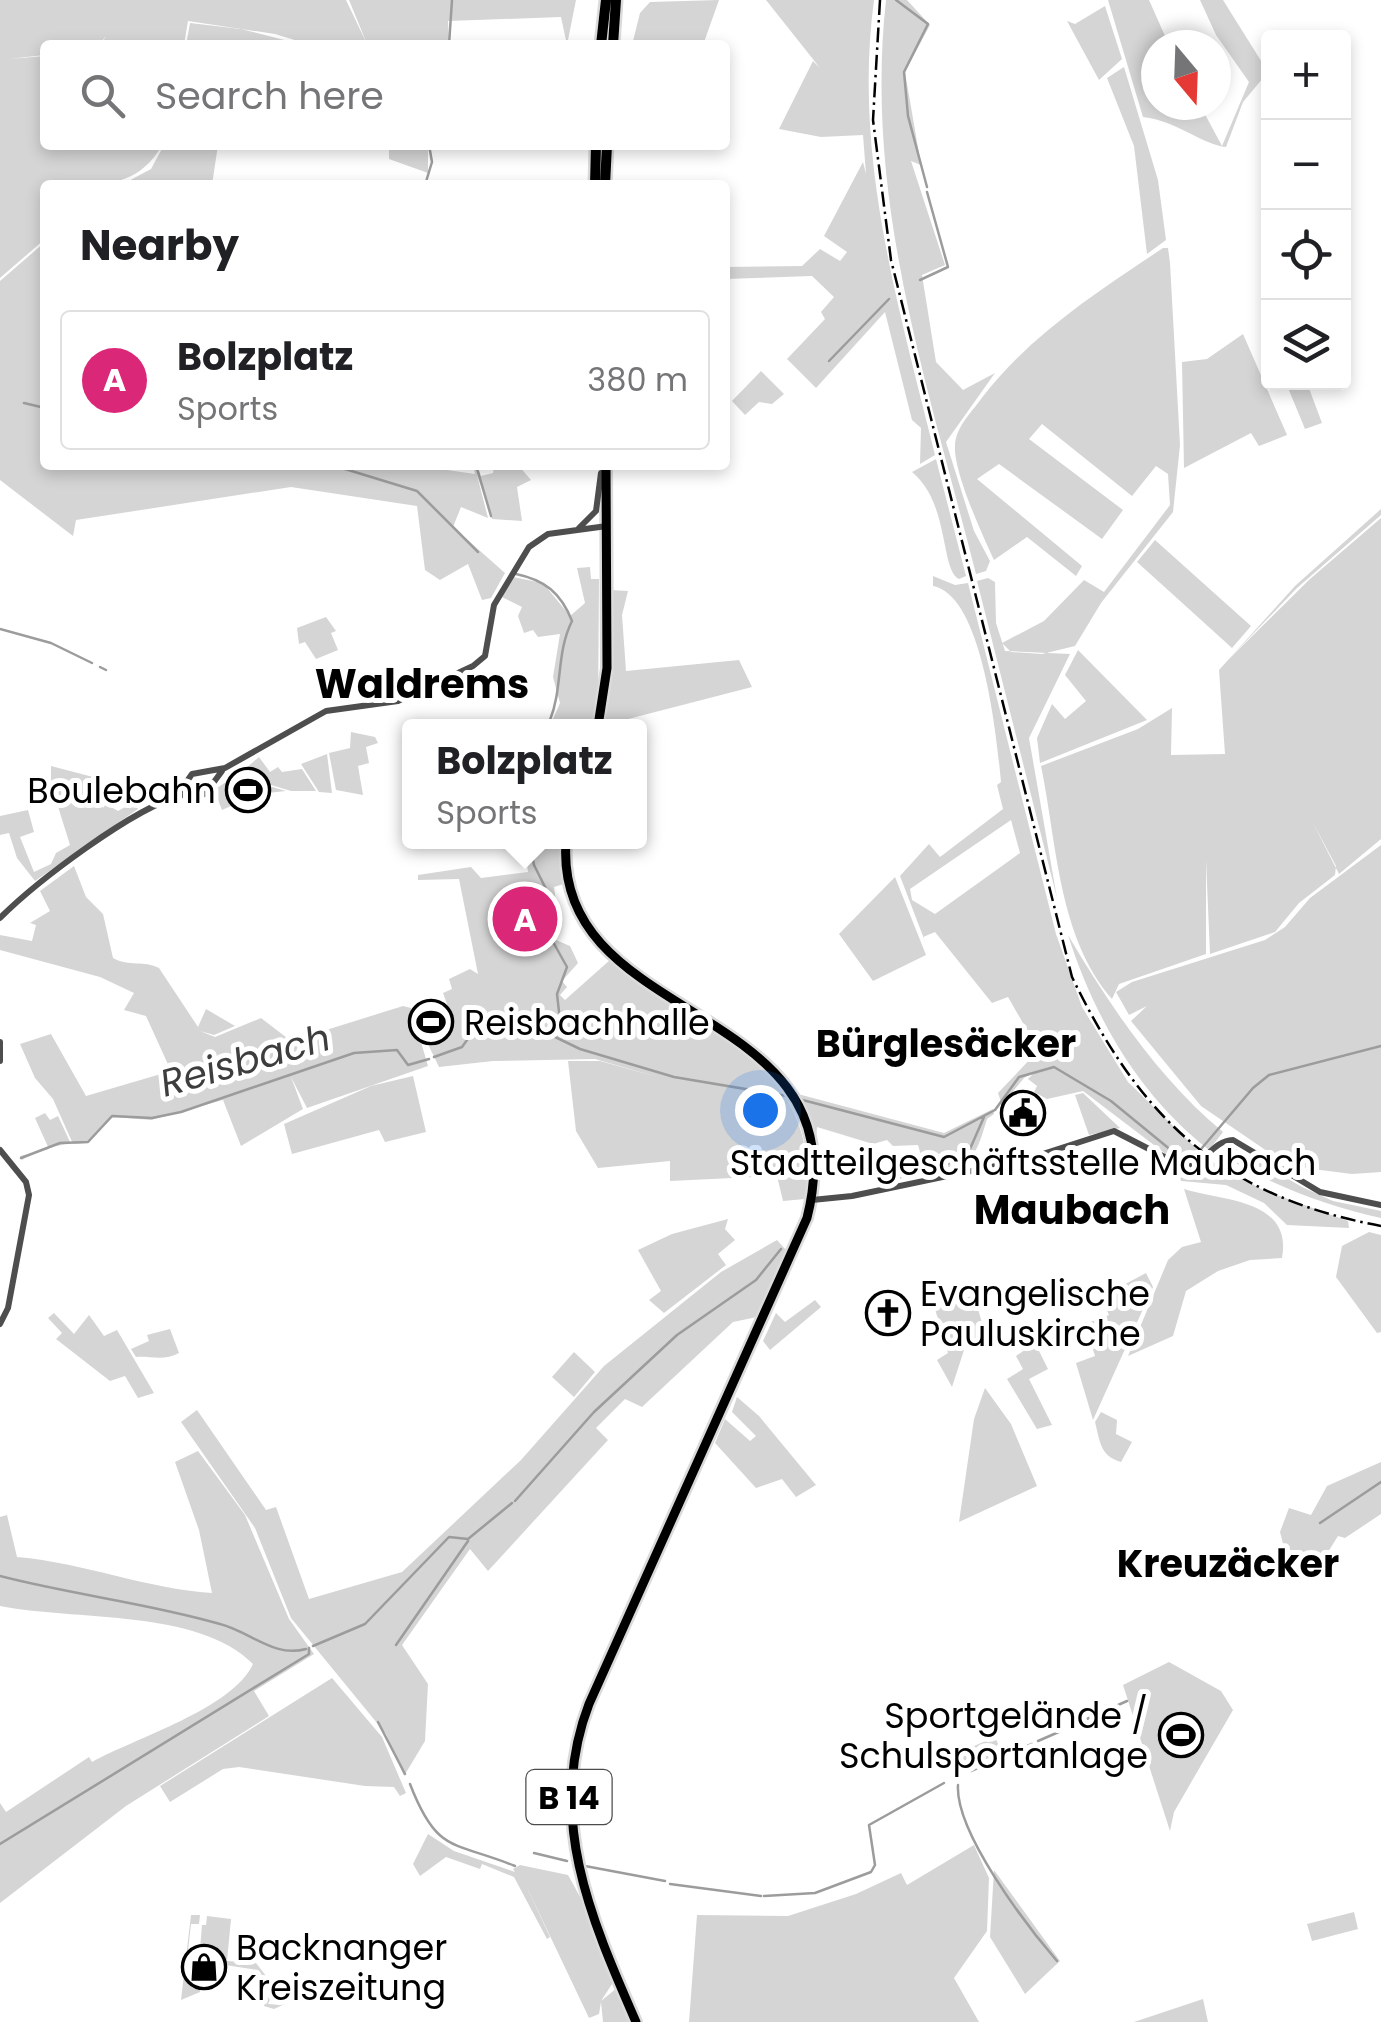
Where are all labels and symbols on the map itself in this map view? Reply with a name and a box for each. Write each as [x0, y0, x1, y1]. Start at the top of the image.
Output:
north arrow [1141, 30, 1231, 120]
district label: Waldrems [315, 656, 529, 712]
place label: Boulebahn [27, 766, 216, 815]
sports icon: Boulebahn [225, 767, 271, 813]
pin: A [492, 882, 558, 956]
place label: Reisbachhalle [464, 998, 710, 1047]
sports icon: Reisbachhalle [408, 999, 454, 1045]
water label: Reisbach [154, 1010, 336, 1110]
district label: Bürglesäcker [816, 1017, 1076, 1070]
your location [735, 1085, 786, 1136]
public building icon: Stadtteilgeschäftsstelle Maubach [1000, 1090, 1046, 1136]
place label: Stadtteilgeschäftsstelle Maubach [730, 1138, 1316, 1187]
district label: Maubach [974, 1182, 1170, 1238]
place label: Evangelische Pauluskirche [920, 1269, 1150, 1358]
church icon: Evangelische Pauluskirche [865, 1290, 911, 1336]
district label: Kreuzäcker [1117, 1537, 1339, 1590]
place label: Sportgelände / Schulsportanlage [839, 1691, 1148, 1780]
sports icon: Sportgelände / Schulsportanlage [1158, 1712, 1204, 1758]
road number: B 14 [526, 1770, 612, 1824]
place label: Backnanger Kreiszeitung [236, 1923, 447, 2012]
shop icon: Backnanger Kreiszeitung [181, 1944, 227, 1990]

